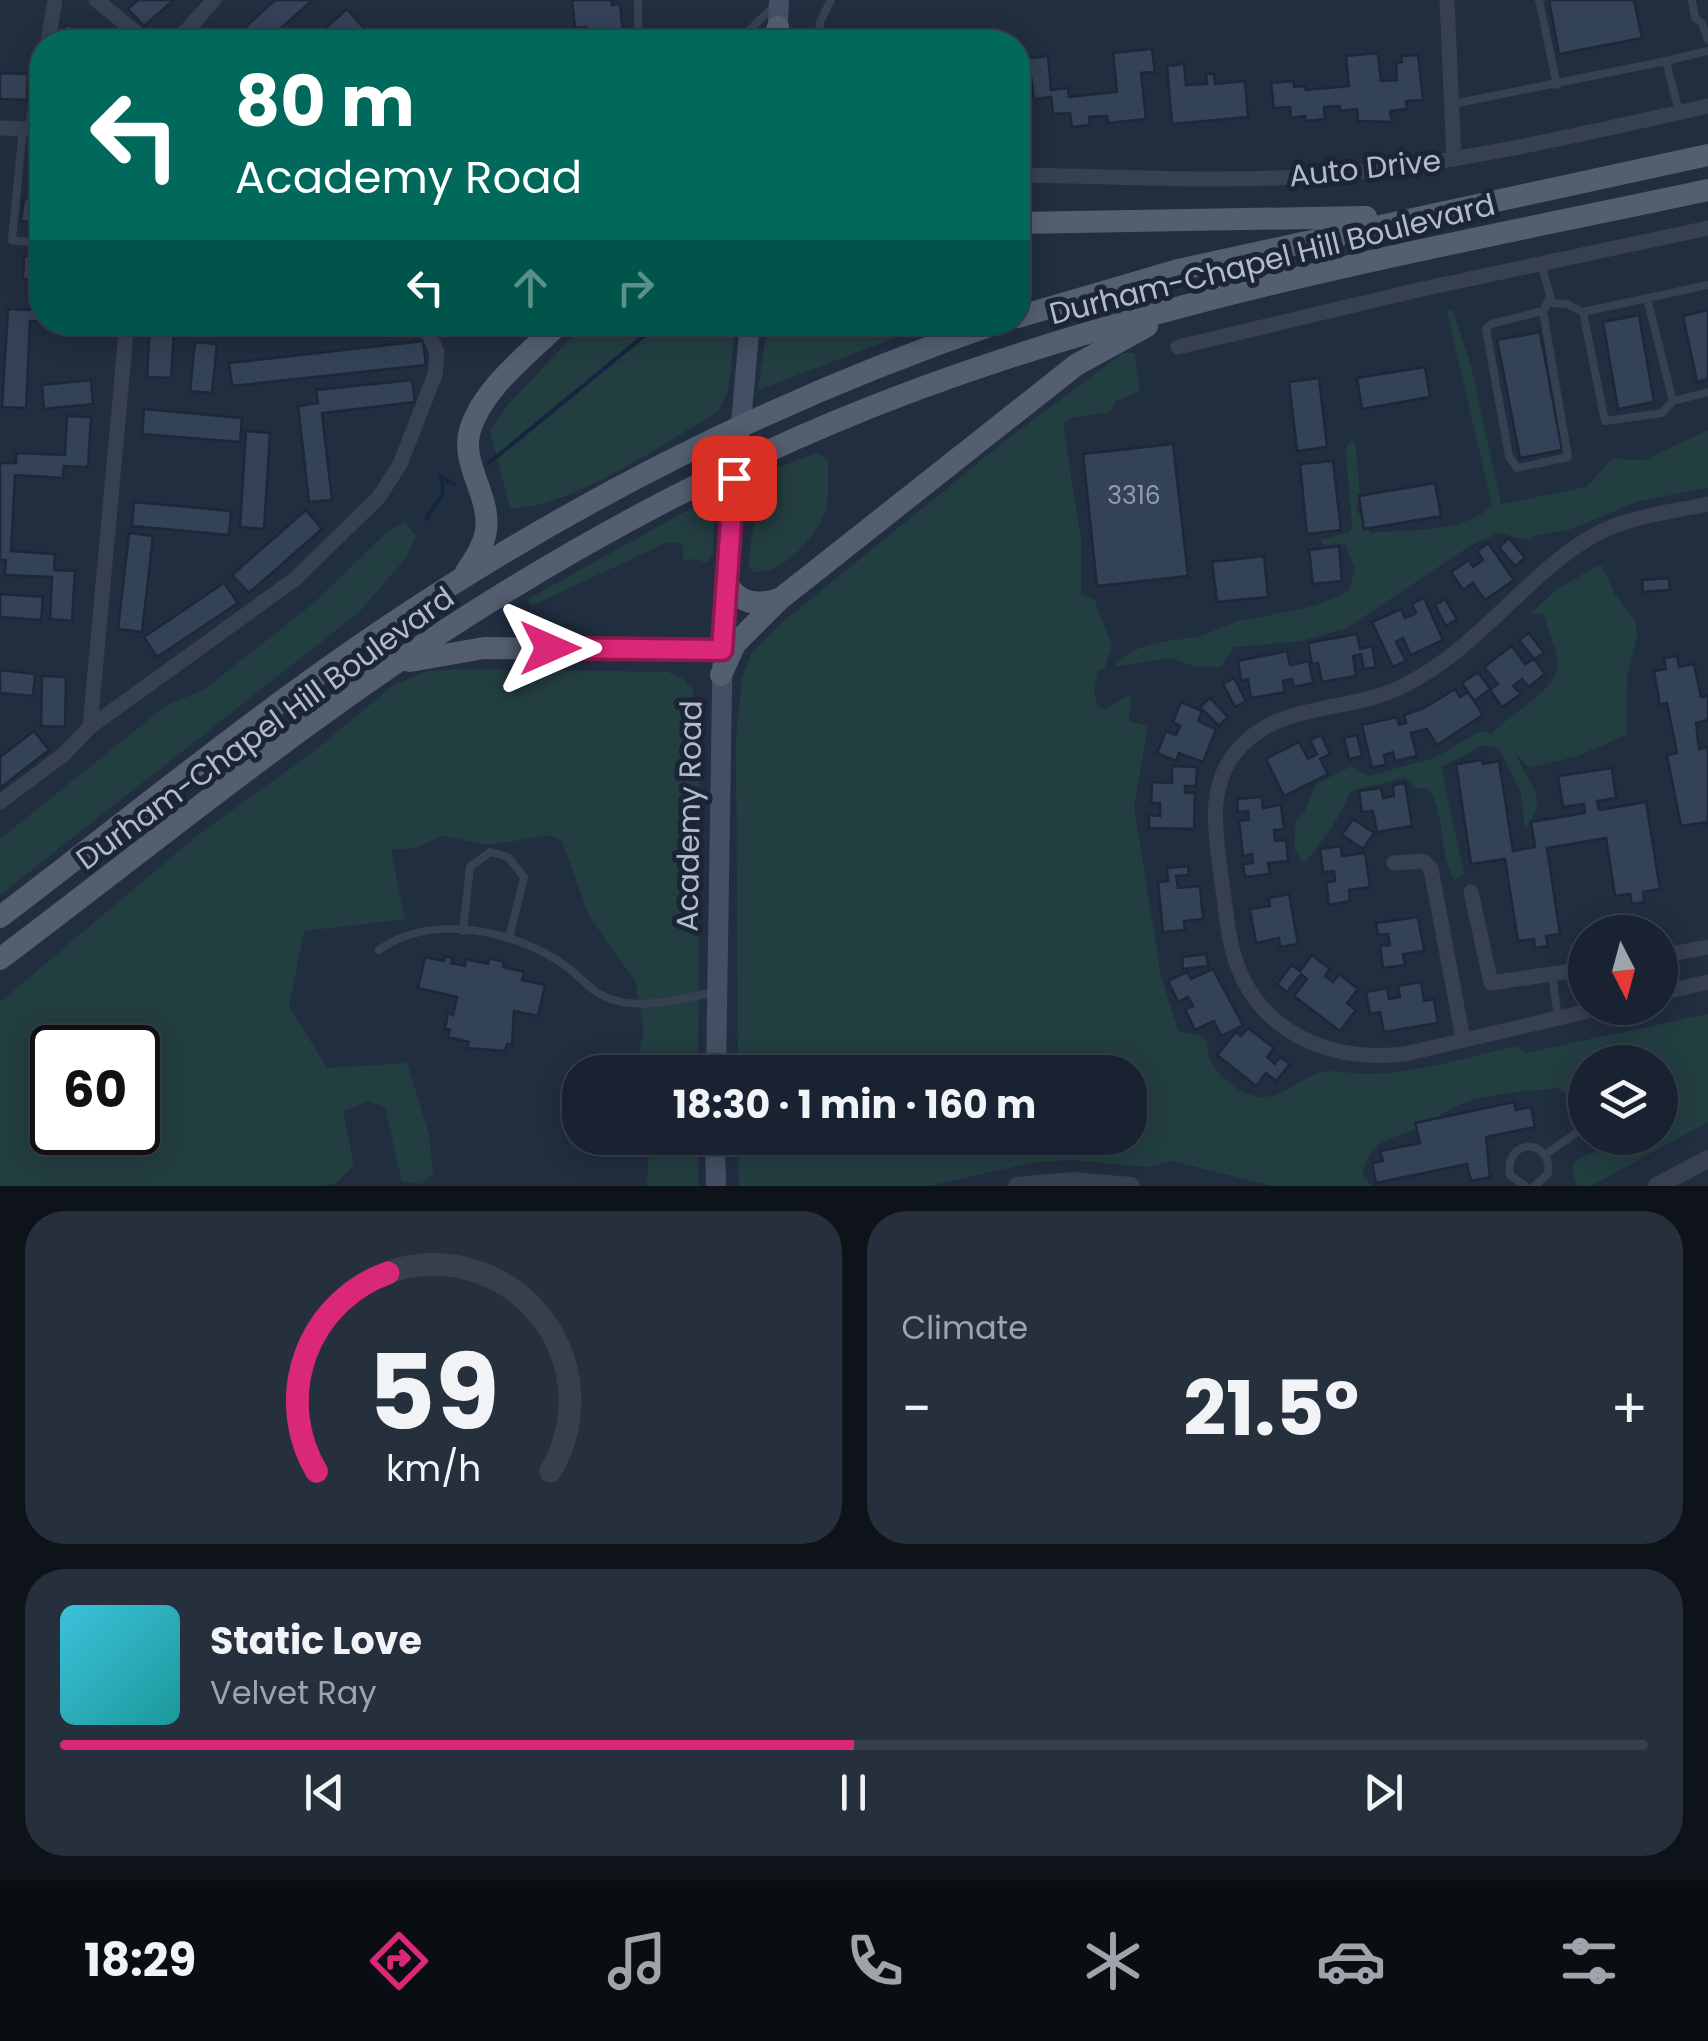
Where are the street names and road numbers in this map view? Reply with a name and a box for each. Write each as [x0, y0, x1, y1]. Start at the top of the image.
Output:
street label: Auto Drive [1287, 139, 1443, 197]
street label: Durham-Chapel Hill Boulevard [1045, 183, 1499, 335]
street label: Durham-Chapel Hill Boulevard [67, 576, 463, 880]
street label: Academy Road [665, 700, 713, 932]

